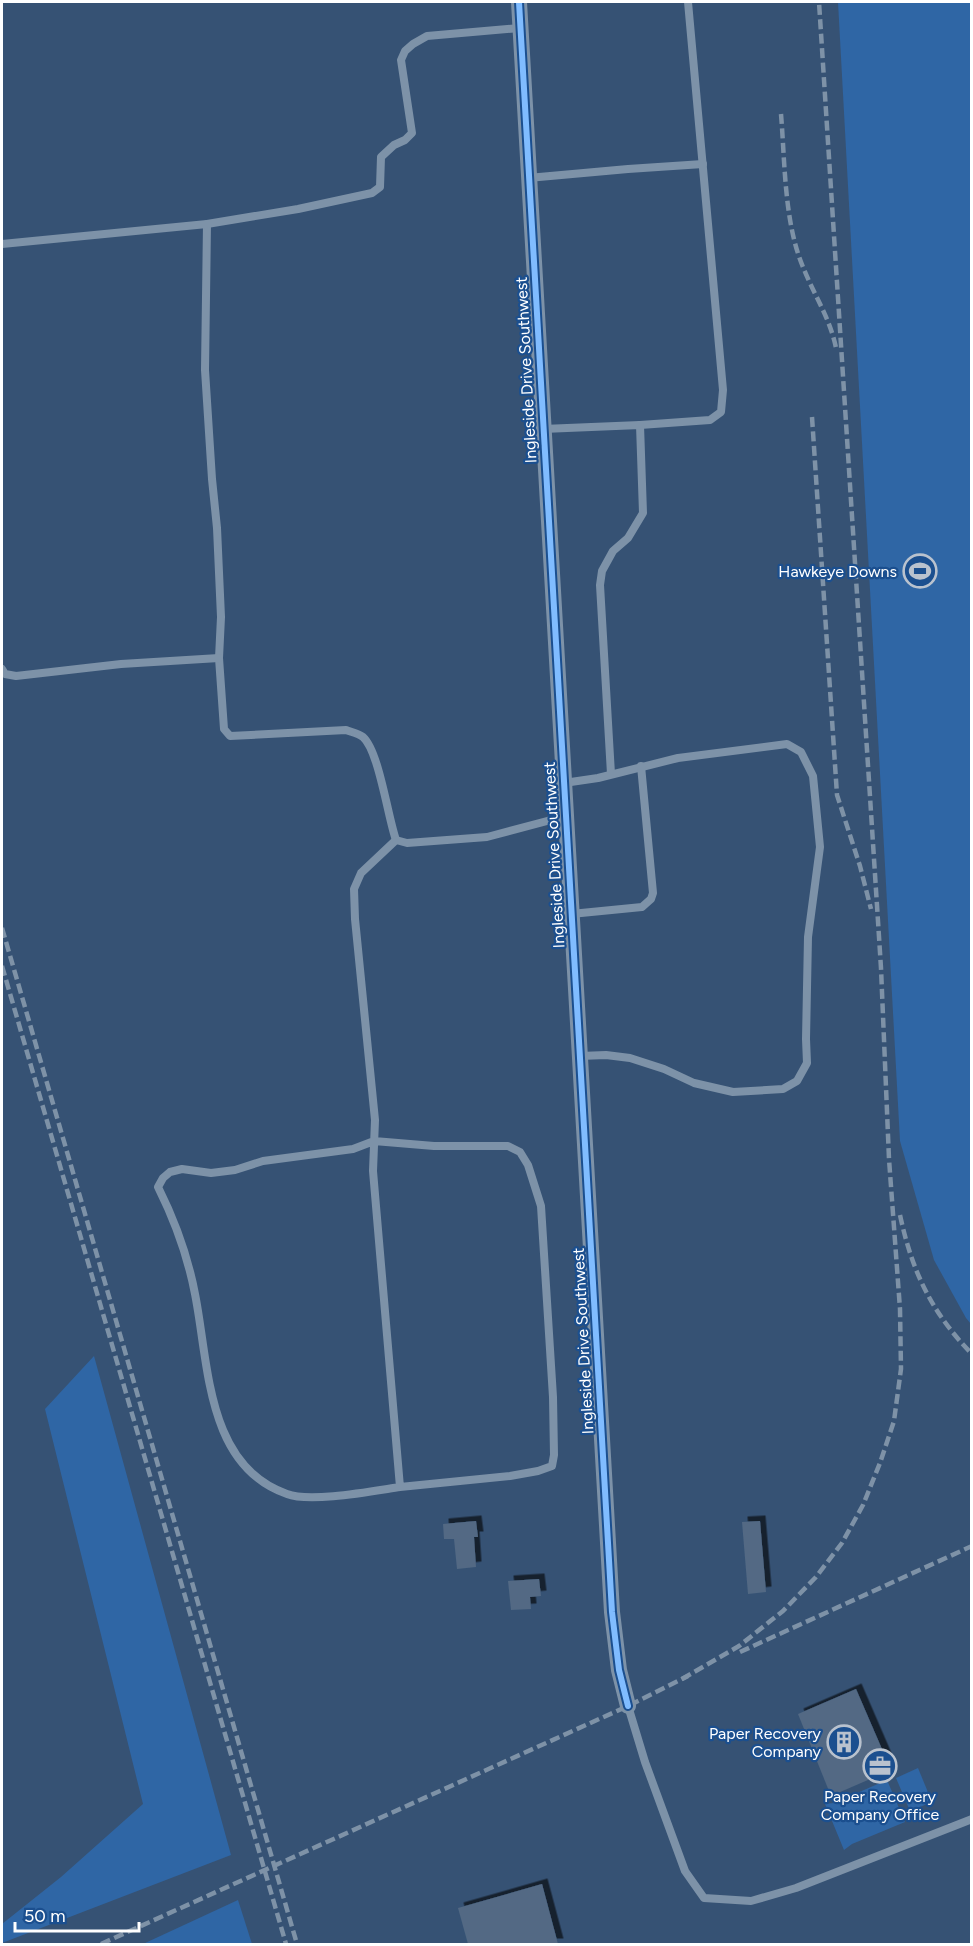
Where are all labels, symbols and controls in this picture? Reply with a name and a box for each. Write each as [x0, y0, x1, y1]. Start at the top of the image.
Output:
street label: Ingleside Drive Southwest [512, 276, 540, 464]
sports icon: Hawkeye Downs [902, 553, 938, 589]
place label: Hawkeye Downs [778, 562, 897, 581]
street label: Ingleside Drive Southwest [540, 761, 568, 949]
street label: Ingleside Drive Southwest [569, 1247, 597, 1435]
place label: Paper Recovery Company [709, 1724, 822, 1761]
building icon: Paper Recovery Company [826, 1724, 862, 1760]
office icon: Paper Recovery Company Office [862, 1748, 898, 1784]
place label: Paper Recovery Company Office [821, 1787, 940, 1824]
scale bar [15, 1895, 140, 1933]
text: 50 m [24, 1905, 66, 1927]

